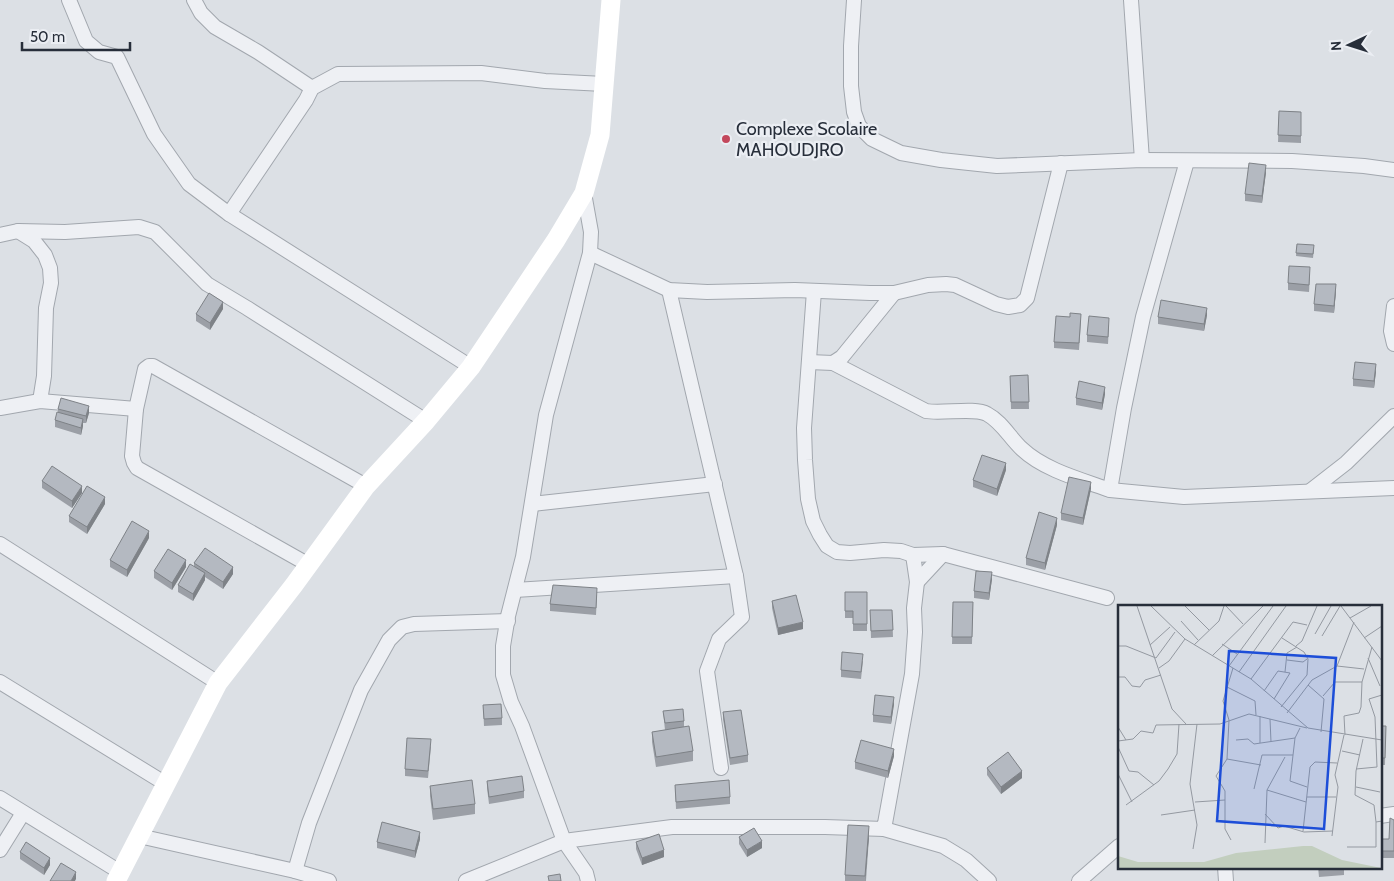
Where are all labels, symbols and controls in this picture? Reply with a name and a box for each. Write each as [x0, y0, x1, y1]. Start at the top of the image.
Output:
scale bar [22, 20, 130, 52]
north arrow [1324, 20, 1374, 70]
text: 50 m [30, 28, 65, 46]
text: N [1327, 40, 1345, 51]
place label: Complexe Scolaire MAHOUDJRO [736, 118, 877, 161]
marker: Complexe Scolaire MAHOUDJRO [720, 133, 732, 145]
inset map [1118, 605, 1382, 868]

